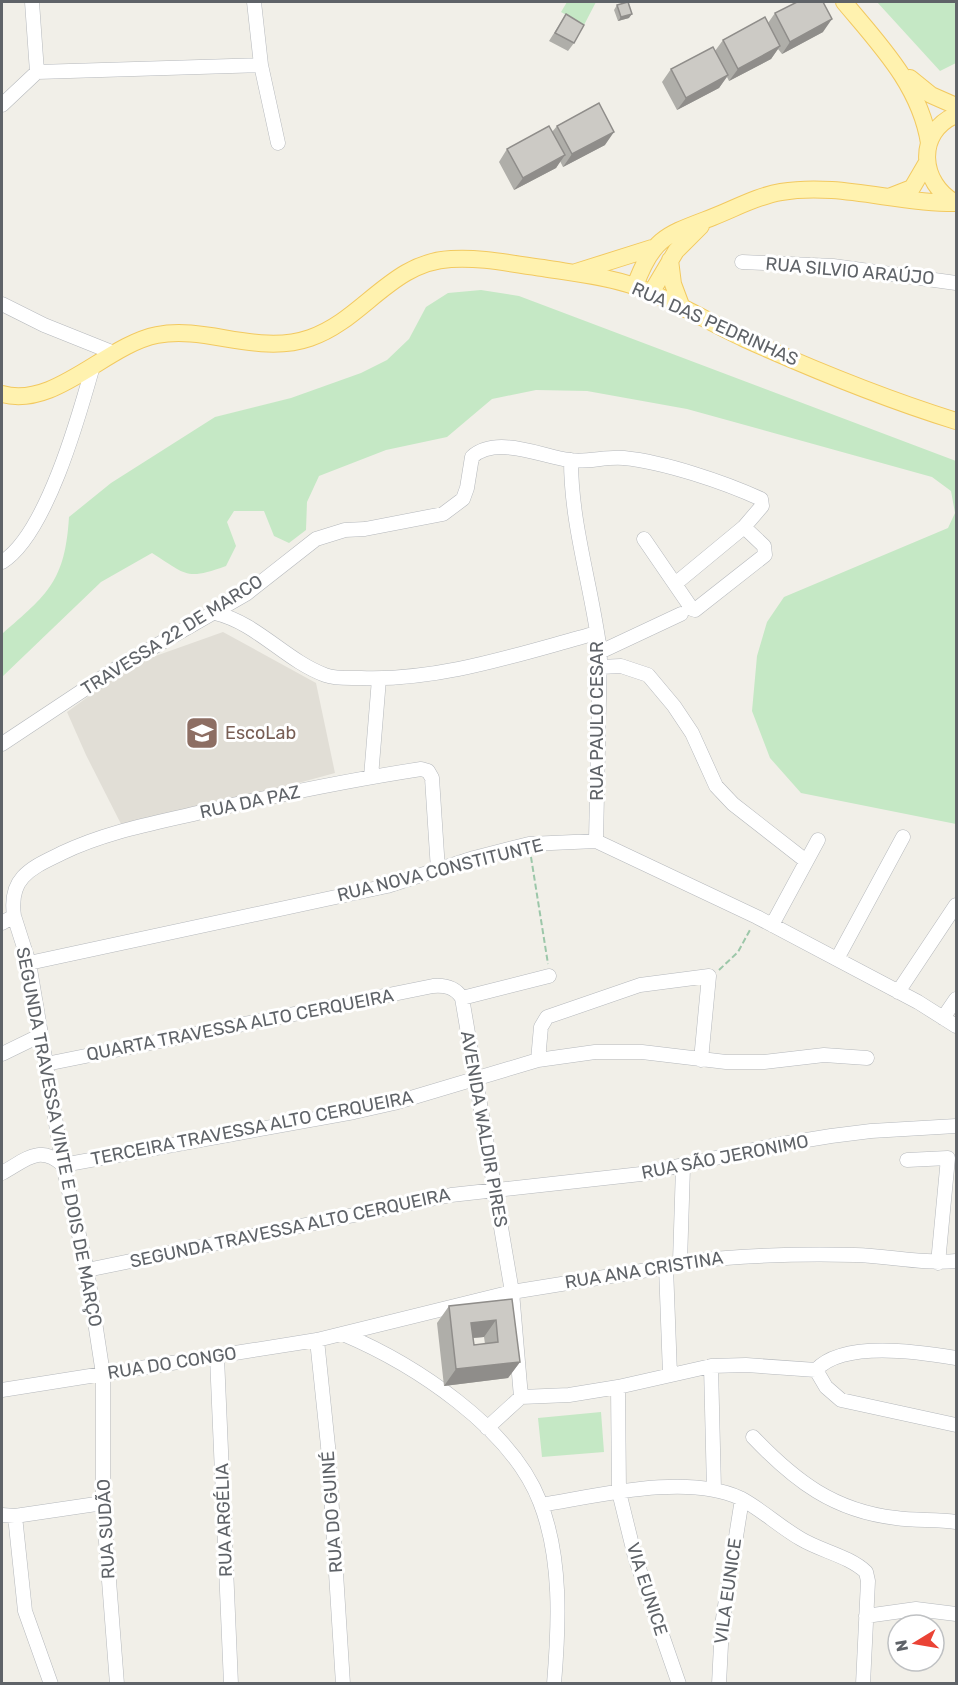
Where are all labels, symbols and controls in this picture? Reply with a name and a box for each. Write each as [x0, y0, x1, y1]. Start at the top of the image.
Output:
street label: RUA SILVIO ARAÚJO [765, 253, 935, 289]
street label: RUA DAS PEDRINHAS [628, 277, 802, 371]
street label: TRAVESSA 22 DE MARCO [77, 570, 267, 700]
street label: RUA PAULO CESAR [586, 641, 608, 801]
school or university icon: EscoLab [184, 715, 220, 751]
place label: EscoLab [225, 722, 296, 744]
street label: RUA DA PAZ [198, 781, 302, 823]
street label: RUA NOVA CONSTITUNTE [335, 834, 545, 906]
street label: SEGUNDA TRAVESSA VINTE E DOIS DE MARÇO [11, 945, 107, 1329]
street label: QUARTA TRAVESSA ALTO CERQUEIRA [84, 984, 396, 1066]
street label: AVENIDA WALDIR PIRES [456, 1029, 512, 1229]
street label: TERCEIRA TRAVESSA ALTO CERQUEIRA [89, 1086, 415, 1170]
street label: RUA SÃO JERONIMO [640, 1130, 810, 1184]
street label: SEGUNDA TRAVESSA ALTO CERQUEIRA [128, 1183, 452, 1273]
street label: RUA ANA CRISTINA [563, 1247, 725, 1293]
street label: RUA DO CONGO [106, 1342, 238, 1384]
street label: RUA DO GUINÉ [317, 1450, 347, 1574]
street label: RUA ARGÉLIA [211, 1463, 237, 1577]
street label: RUA SUDÃO [92, 1478, 120, 1580]
street label: VILA EUNICE [710, 1537, 746, 1645]
street label: VIA EUNICE [622, 1540, 672, 1638]
north arrow [886, 1613, 946, 1673]
text: N [891, 1638, 912, 1653]

